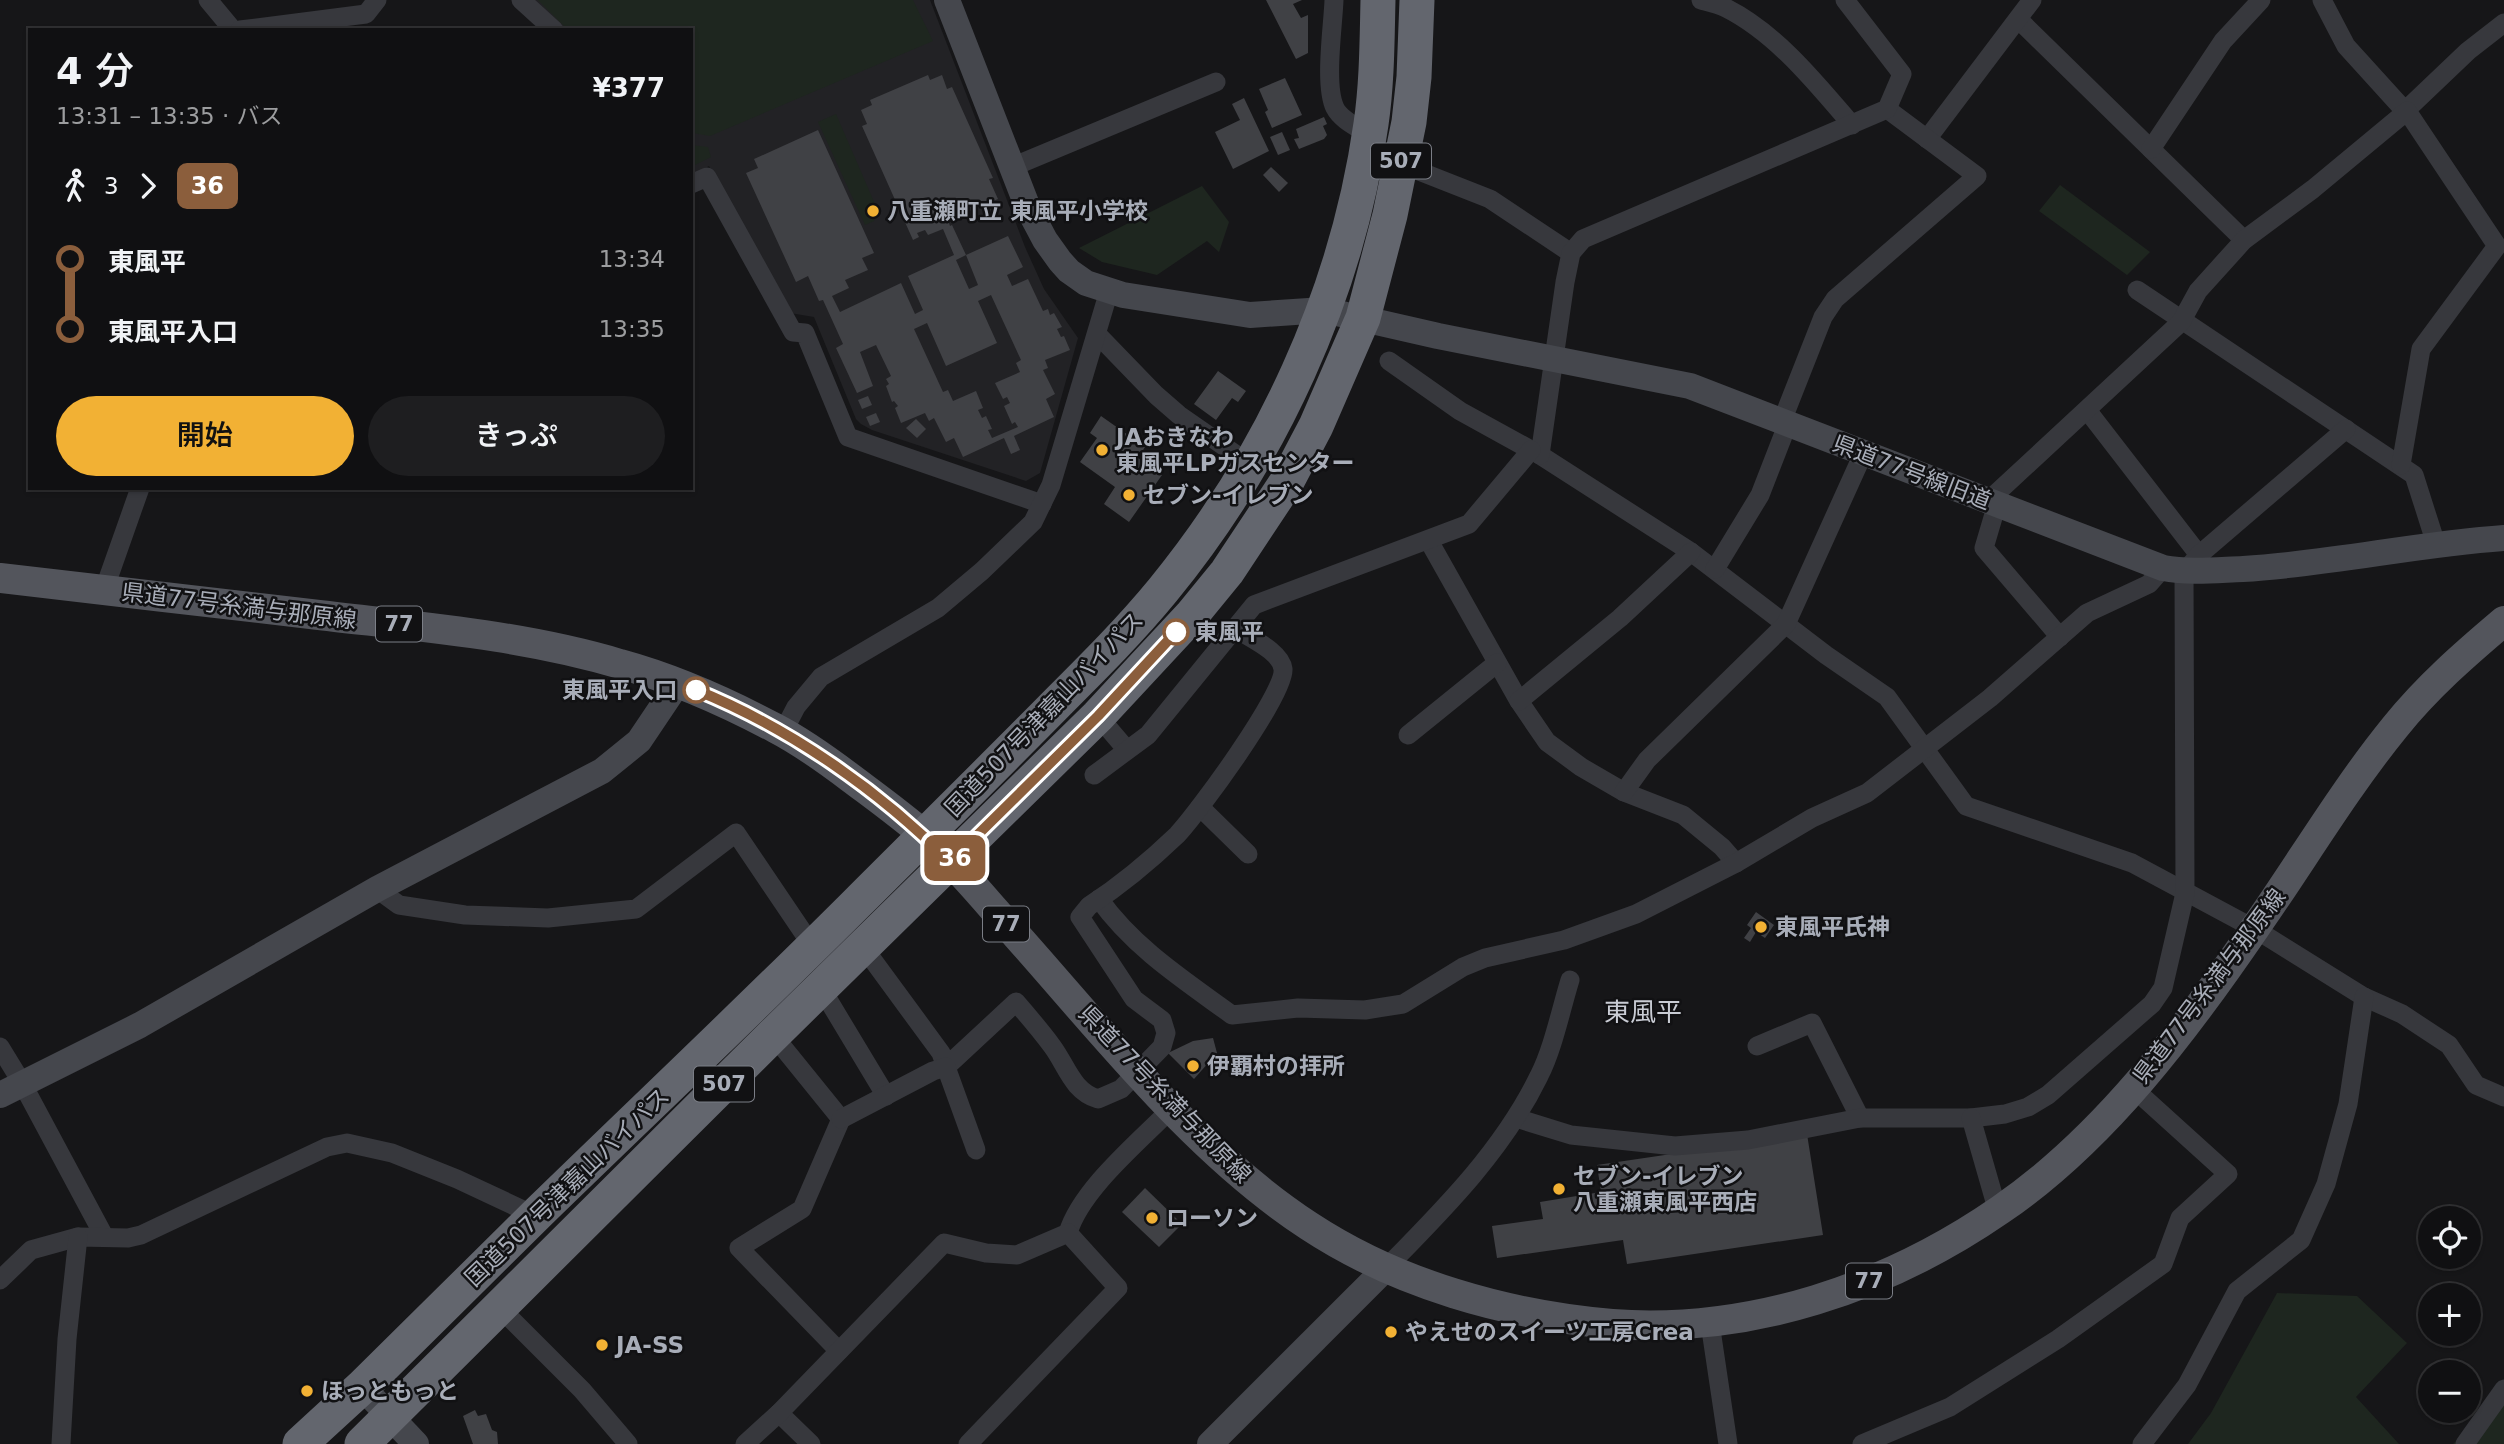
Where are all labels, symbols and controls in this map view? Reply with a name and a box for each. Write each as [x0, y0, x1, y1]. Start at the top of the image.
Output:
text: 4 分 [56, 49, 134, 93]
text: ¥377 [593, 73, 665, 103]
text: 13:31 – 13:35 · バス [56, 103, 283, 129]
road number: 507 [1371, 144, 1431, 178]
icon: walk [56, 167, 94, 205]
icon: forward [129, 167, 167, 205]
text: 36 [191, 172, 224, 200]
text: 3 [104, 173, 119, 199]
place label: 八重瀬町立 東風平小学校 [887, 198, 1148, 224]
marker: 八重瀬町立 東風平小学校 [865, 203, 881, 219]
text: 13:34 [599, 246, 665, 272]
text: 東風平 [108, 247, 186, 277]
text: 13:35 [599, 316, 665, 342]
text: 東風平入口 [108, 317, 238, 347]
button: 開始 [56, 396, 354, 476]
button: きっぷ [368, 396, 665, 476]
place label: JAおきなわ 東風平LPガスセンター [1114, 424, 1355, 476]
street label: 県道77号線旧道 [1829, 430, 1995, 514]
marker: JAおきなわ 東風平LPガスセンター [1094, 442, 1110, 458]
place label: セブン-イレブン [1143, 482, 1314, 508]
marker: セブン-イレブン [1121, 487, 1137, 503]
street label: 県道77号糸満与那原線 [120, 579, 358, 633]
road number: 77 [376, 606, 422, 642]
street label: 国道507号津嘉山バイパス [940, 607, 1148, 821]
marker: 東風平 [1163, 619, 1189, 645]
place label: 東風平 [1195, 619, 1264, 645]
place label: 東風平入口 [562, 677, 677, 703]
marker: 東風平入口 [683, 677, 709, 703]
line badge: 36 [923, 835, 986, 881]
text: 36 [938, 844, 972, 872]
street label: 県道77号糸満与那原線 [2128, 884, 2290, 1088]
road number: 77 [983, 906, 1029, 942]
place label: 東風平氏神 [1775, 914, 1890, 940]
marker: 東風平氏神 [1753, 919, 1769, 935]
district label: 東風平 [1604, 997, 1682, 1027]
street label: 県道77号糸満与那原線 [1074, 1000, 1256, 1188]
place label: 伊覇村の拝所 [1207, 1053, 1345, 1079]
marker: 伊覇村の拝所 [1185, 1058, 1201, 1074]
road number: 507 [694, 1066, 754, 1102]
street label: 国道507号津嘉山バイパス [460, 1083, 674, 1291]
place label: セブン-イレブン 八重瀬東風平西店 [1573, 1163, 1757, 1215]
marker: セブン-イレブン 八重瀬東風平西店 [1551, 1181, 1567, 1197]
place label: ローソン [1166, 1205, 1258, 1231]
map controls [2418, 1206, 2481, 1423]
button: locate [2418, 1206, 2481, 1269]
marker: ローソン [1144, 1210, 1160, 1226]
road number: 77 [1846, 1264, 1892, 1298]
button: + [2418, 1283, 2481, 1346]
place label: やえせのスイーツ工房Crea [1405, 1319, 1694, 1345]
marker: やえせのスイーツ工房Crea [1383, 1324, 1399, 1340]
place label: JA-SS [614, 1332, 684, 1358]
marker: JA-SS [594, 1337, 610, 1353]
button: − [2418, 1360, 2481, 1423]
place label: ほっともっと [321, 1378, 459, 1404]
marker: ほっともっと [299, 1383, 315, 1399]

